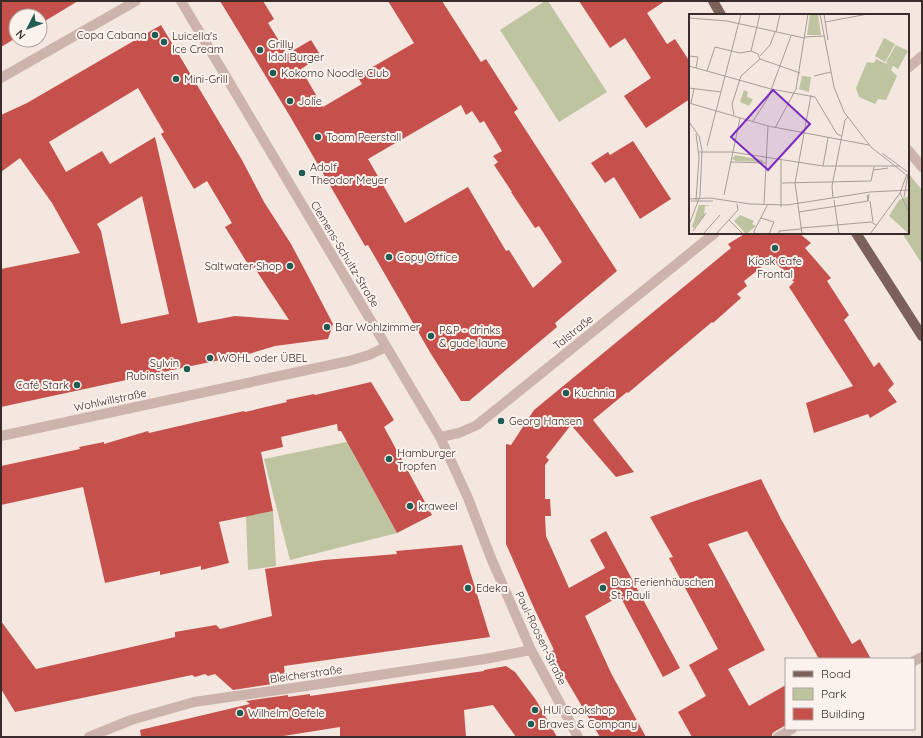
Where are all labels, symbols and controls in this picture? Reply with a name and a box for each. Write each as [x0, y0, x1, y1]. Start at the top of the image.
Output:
north arrow [8, 8, 48, 48]
inset map [689, 14, 909, 234]
text: N [13, 27, 28, 42]
place label: Copa Cabana [77, 28, 147, 42]
place label: Luicella's Ice Cream [172, 29, 224, 56]
marker: Copa Cabana [150, 30, 160, 40]
marker: Luicella's Ice Cream [159, 37, 169, 47]
place label: Grilly Idol Burger [268, 37, 325, 64]
marker: Grilly Idol Burger [255, 45, 265, 55]
place label: Kokomo Noodle Club [281, 66, 389, 80]
marker: Kokomo Noodle Club [268, 68, 278, 78]
place label: Mini-Grill [184, 72, 228, 86]
marker: Mini-Grill [171, 74, 181, 84]
place label: Jolie [298, 94, 322, 108]
marker: Jolie [285, 96, 295, 106]
place label: Toom Peerstall [326, 130, 401, 144]
marker: Toom Peerstall [313, 132, 323, 142]
place label: Adolf Theodor Meyer [310, 160, 389, 187]
marker: Adolf Theodor Meyer [297, 168, 307, 178]
street label: Clemens-Schultz-Straße [308, 198, 382, 310]
marker: Kiosk Cafe Frontal [770, 243, 780, 253]
place label: Copy Office [397, 250, 457, 264]
marker: Copy Office [384, 252, 394, 262]
place label: Kiosk Cafe Frontal [748, 254, 802, 281]
place label: Saltwater Shop [205, 259, 282, 273]
marker: Saltwater Shop [285, 261, 295, 271]
street label: Talstraße [550, 312, 596, 352]
place label: Bar Wohlzimmer [335, 320, 421, 334]
marker: Bar Wohlzimmer [322, 322, 332, 332]
place label: P&P - drinks & gude laune [439, 323, 506, 350]
marker: P&P - drinks & gude laune [426, 331, 436, 341]
place label: WOHL oder ÜBEL [218, 351, 308, 365]
marker: WOHL oder ÜBEL [205, 353, 215, 363]
place label: Sylvin Rubinstein [126, 356, 179, 383]
marker: Sylvin Rubinstein [182, 364, 192, 374]
place label: Café Stark [16, 378, 69, 392]
marker: Café Stark [72, 380, 82, 390]
street label: Wohlwillstraße [72, 385, 148, 415]
place label: Kuchnia [574, 386, 615, 400]
marker: Kuchnia [561, 388, 571, 398]
place label: Georg Hansen [509, 414, 582, 428]
marker: Georg Hansen [496, 416, 506, 426]
place label: Hamburger Tropfen [397, 446, 456, 473]
marker: Hamburger Tropfen [384, 454, 394, 464]
place label: kraweel [418, 499, 458, 513]
marker: kraweel [405, 501, 415, 511]
place label: Das Ferienhäuschen St. Pauli [611, 575, 714, 602]
place label: Edeka [476, 581, 508, 595]
marker: Edeka [463, 583, 473, 593]
marker: Das Ferienhäuschen St. Pauli [598, 583, 608, 593]
street label: Paul-Roosen-Straße [512, 589, 570, 687]
legend [785, 658, 915, 730]
street label: Bleicherstraße [269, 662, 343, 686]
text: Road [821, 666, 851, 681]
text: Park [821, 686, 846, 701]
place label: HUi Cookshop [543, 703, 615, 717]
marker: HUi Cookshop [530, 705, 540, 715]
place label: Wilhelm Oefele [248, 706, 325, 720]
text: Building [821, 706, 865, 721]
marker: Wilhelm Oefele [235, 708, 245, 718]
place label: Braves & Company [539, 717, 637, 731]
marker: Braves & Company [526, 719, 536, 729]

